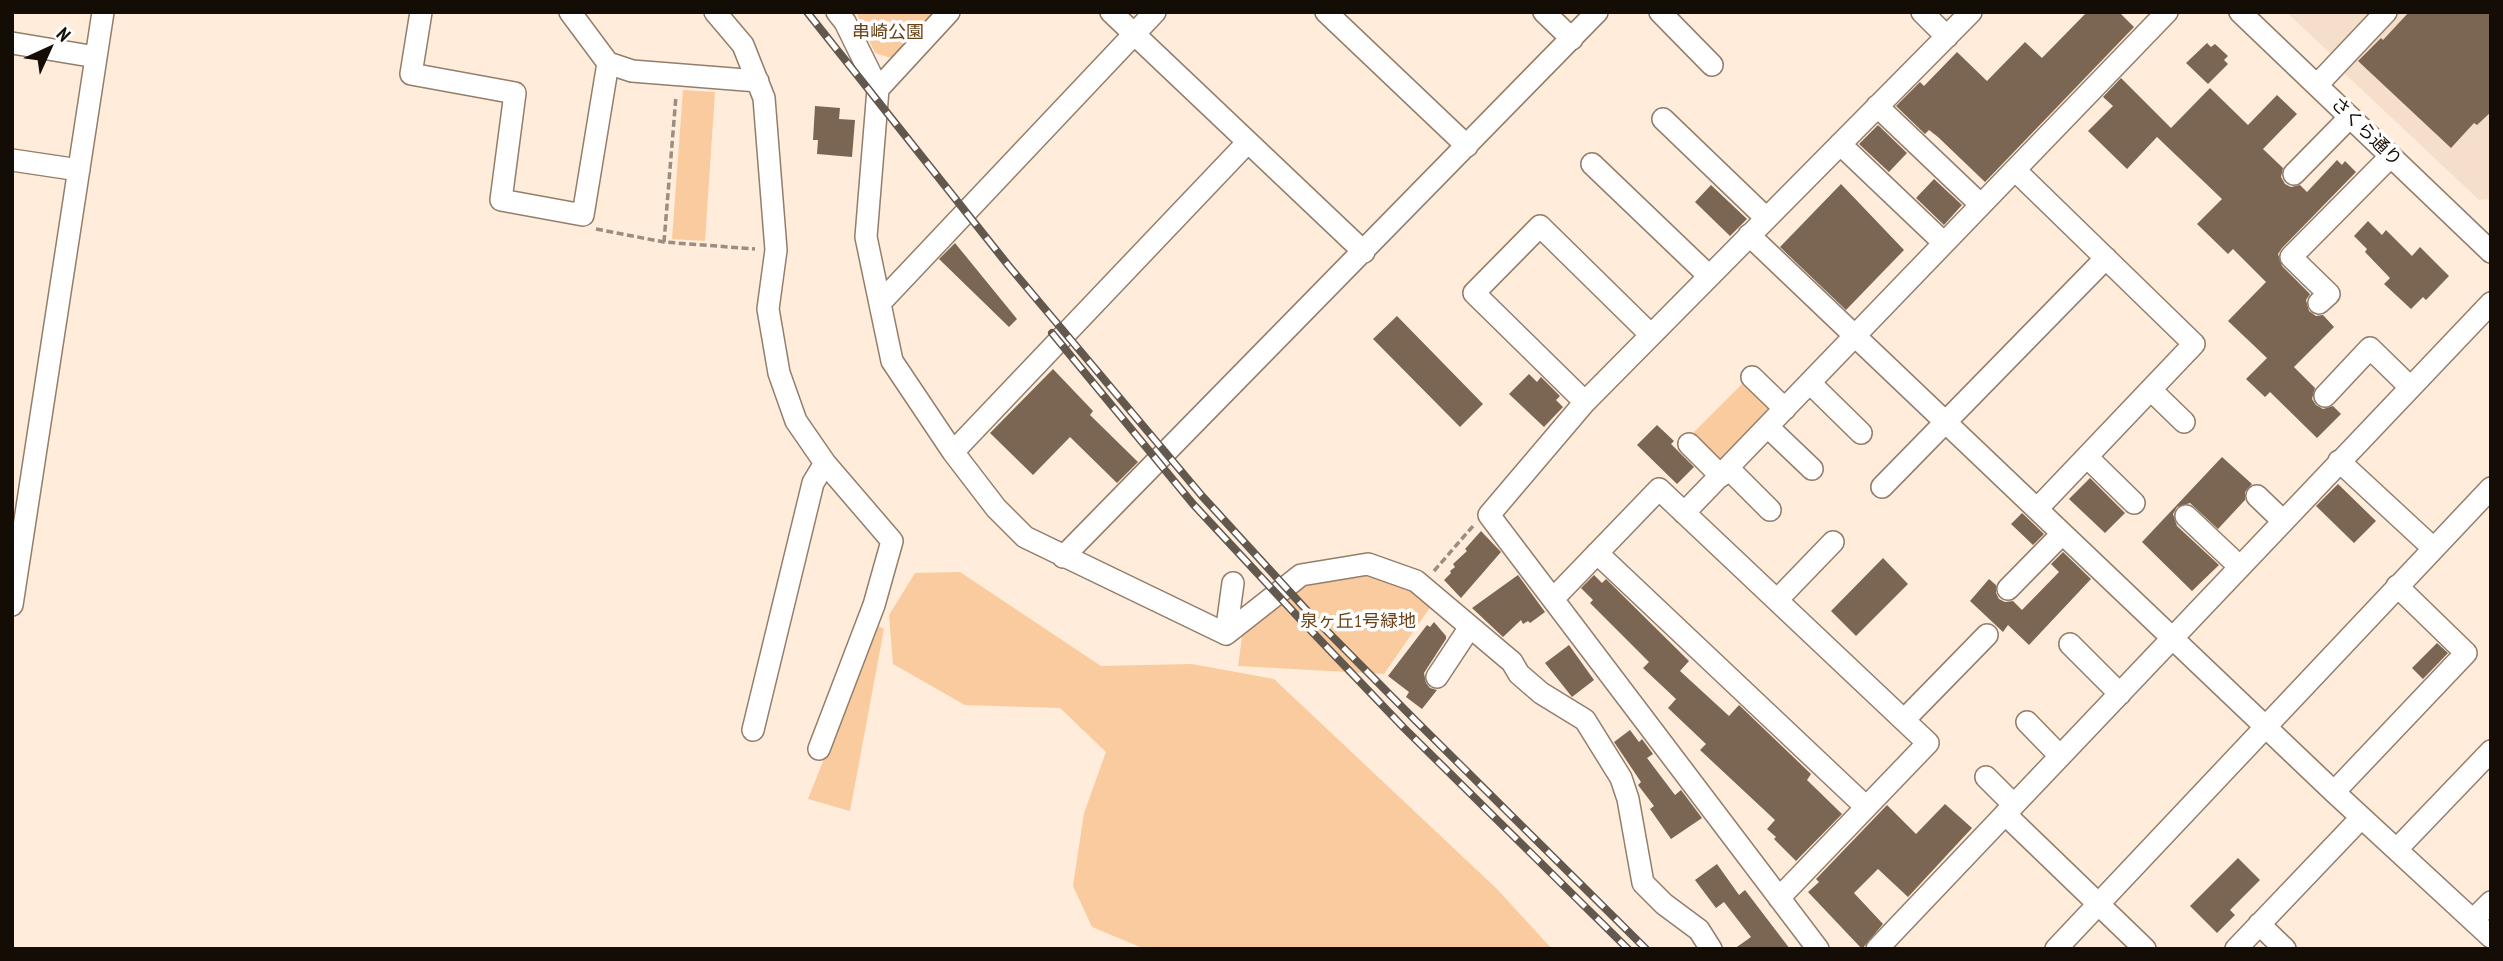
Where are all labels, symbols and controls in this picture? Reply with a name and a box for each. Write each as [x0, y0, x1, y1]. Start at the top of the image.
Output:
north arrow [14, 14, 84, 84]
text: N [52, 22, 76, 46]
park label: 串崎公園 [852, 22, 924, 44]
street label: さくら通り [2326, 93, 2406, 171]
park label: 泉ヶ丘1号緑地 [1300, 611, 1416, 633]

